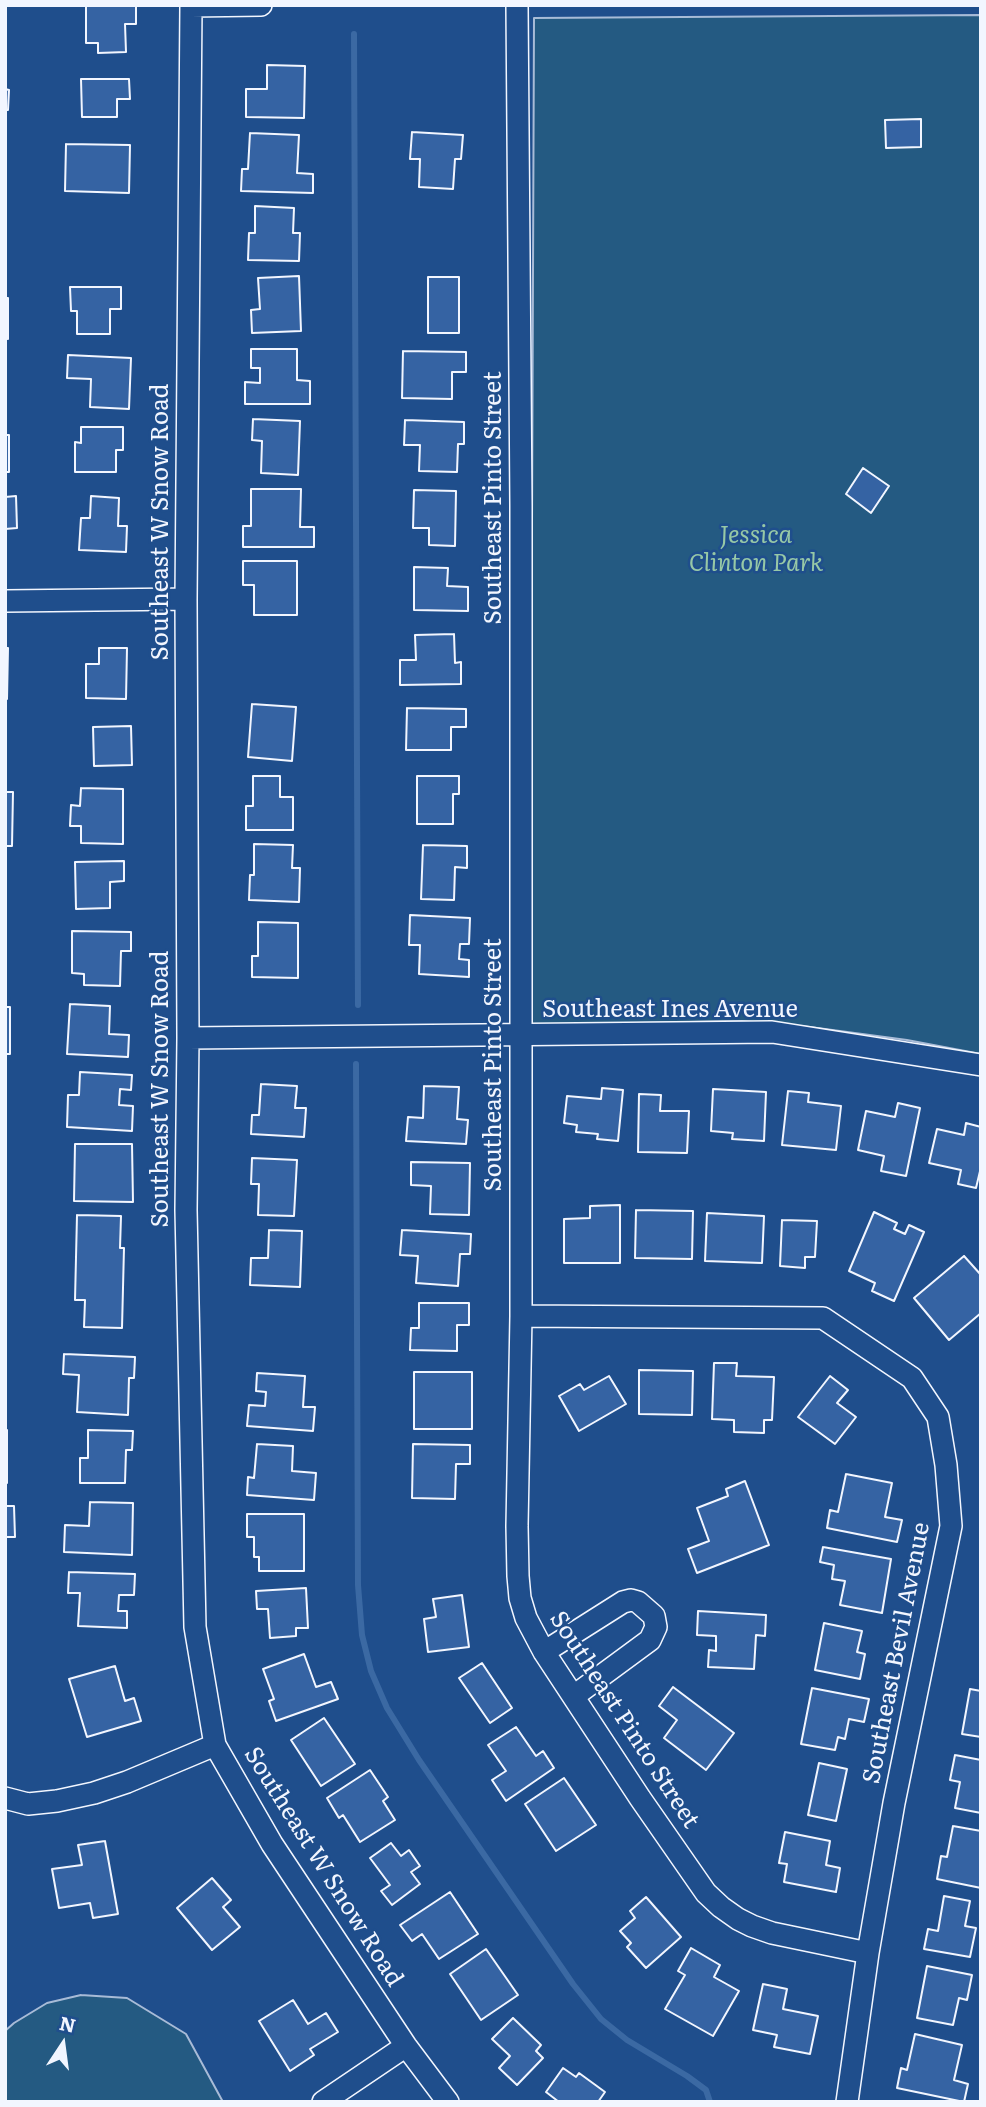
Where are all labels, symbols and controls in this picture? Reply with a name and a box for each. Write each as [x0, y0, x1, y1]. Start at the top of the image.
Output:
street label: Southeast Pinto Street [480, 371, 508, 625]
street label: Southeast W Snow Road [147, 383, 175, 661]
park label: Jessica Clinton Park [689, 522, 823, 578]
street label: Southeast Pinto Street [480, 938, 508, 1192]
street label: Southeast W Snow Road [147, 950, 175, 1228]
street label: Southeast Ines Avenue [542, 996, 798, 1024]
street label: Southeast Bevil Avenue [858, 1520, 936, 1786]
street label: Southeast Pinto Street [543, 1606, 705, 1834]
street label: Southeast W Snow Road [237, 1742, 409, 1992]
text: N [57, 2008, 79, 2039]
north arrow [28, 2009, 98, 2079]

